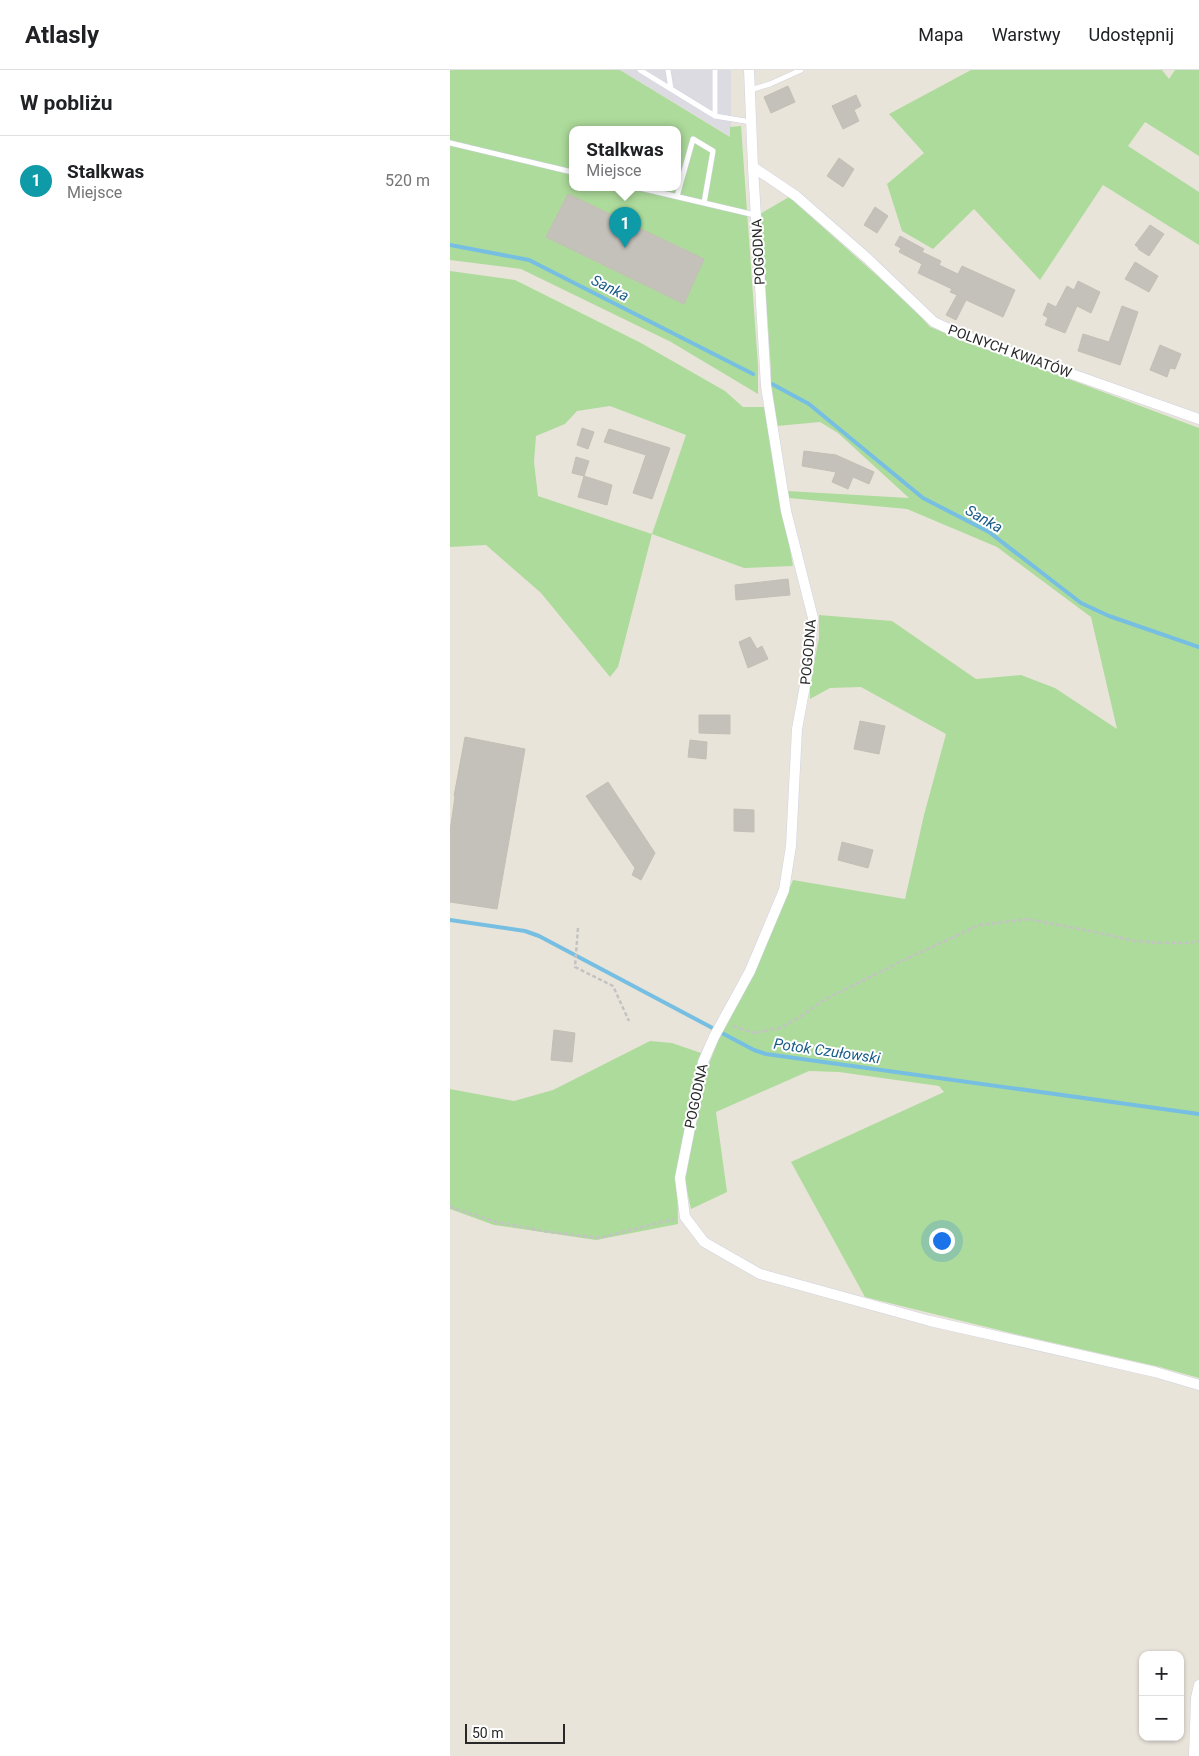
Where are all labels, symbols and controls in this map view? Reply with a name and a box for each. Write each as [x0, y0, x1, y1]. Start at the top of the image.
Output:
text: Atlasly [25, 21, 99, 49]
text: Mapa [918, 24, 964, 45]
text: Warstwy [992, 24, 1060, 45]
text: Udostępnij [1088, 24, 1174, 45]
text: W pobliżu [20, 91, 113, 115]
popup [569, 126, 681, 191]
text: Stalkwas [586, 138, 664, 161]
text: Stalkwas [67, 160, 144, 183]
text: Miejsce [586, 161, 642, 180]
text: 1 [31, 171, 41, 190]
text: 520 m [385, 171, 430, 190]
text: Miejsce [67, 183, 122, 202]
pin: 1 [609, 207, 641, 248]
street label: POGODNA [748, 219, 768, 285]
water label: Sanka [588, 271, 632, 305]
street label: POLNYCH KWIATÓW [946, 320, 1075, 381]
water label: Sanka [962, 501, 1006, 537]
street label: POGODNA [797, 618, 819, 686]
water label: Potok Czułowski [772, 1035, 882, 1067]
street label: POGODNA [681, 1062, 711, 1130]
your location [929, 1228, 955, 1254]
map controls [1139, 1651, 1184, 1741]
button: + [1139, 1651, 1184, 1696]
button: − [1139, 1696, 1184, 1741]
scale bar [465, 1721, 565, 1744]
text: 50 m [472, 1725, 504, 1741]

